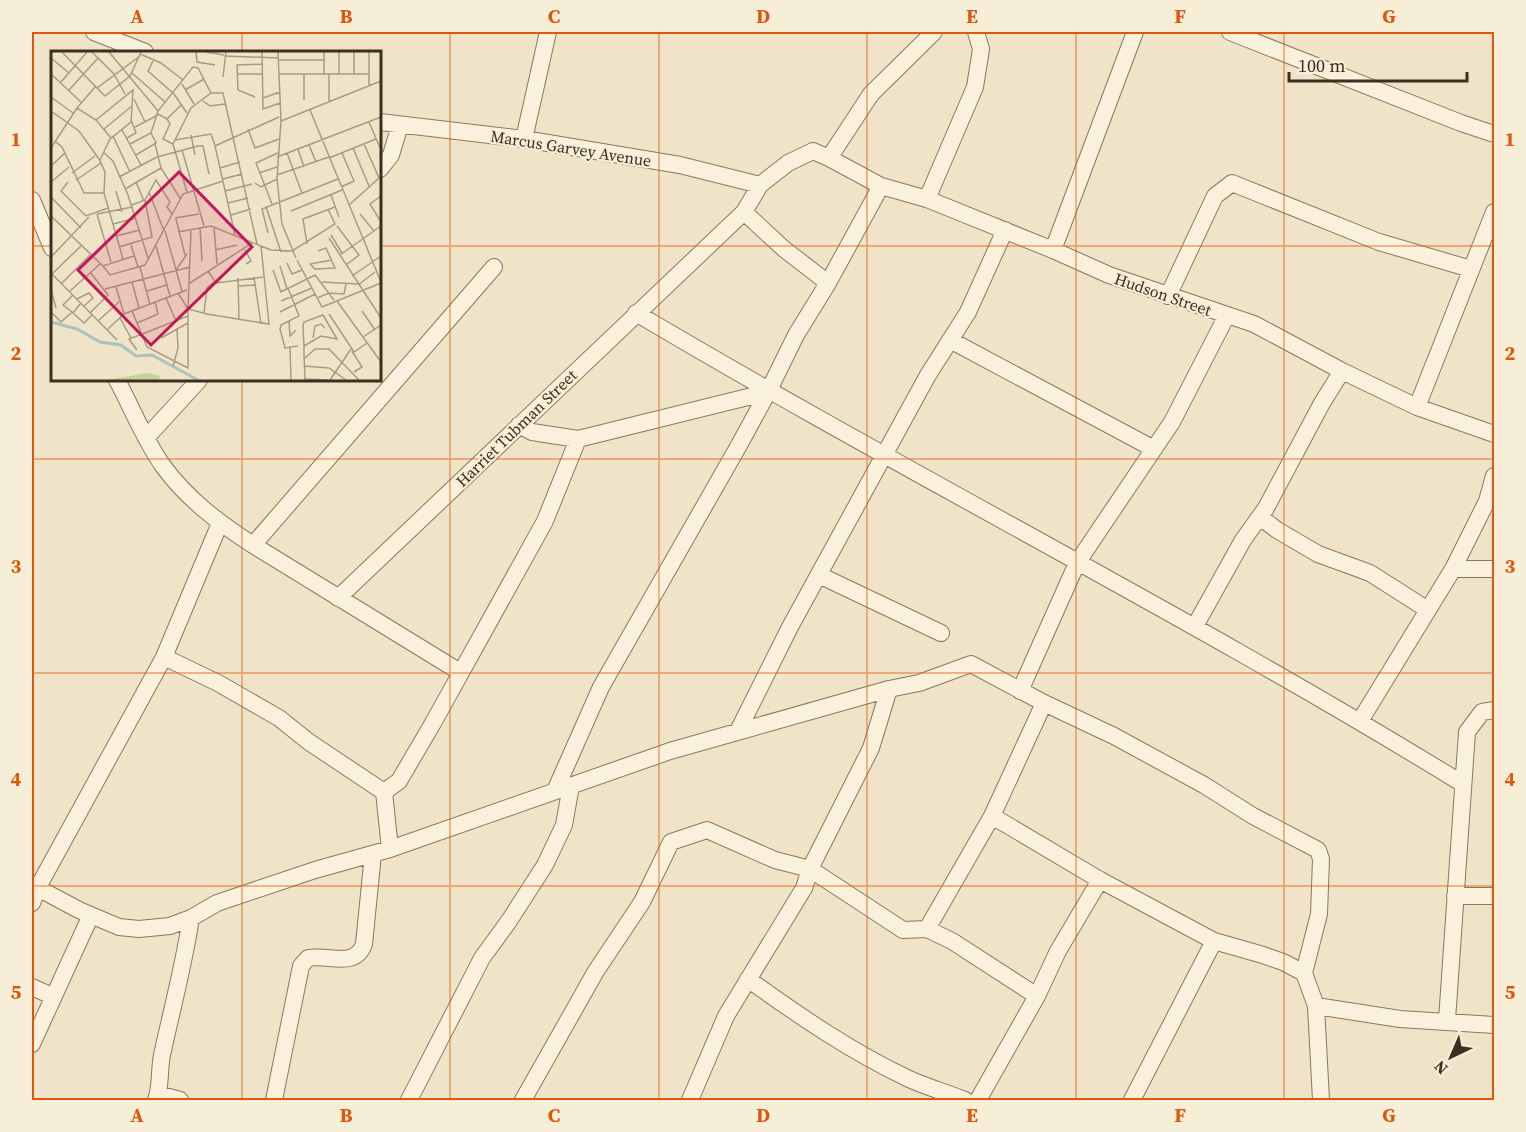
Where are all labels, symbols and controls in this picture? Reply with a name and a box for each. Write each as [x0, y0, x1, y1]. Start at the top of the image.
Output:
text: A [130, 2, 144, 30]
text: B [339, 2, 353, 30]
text: C [548, 2, 560, 30]
text: D [756, 2, 770, 30]
text: E [966, 2, 978, 30]
text: F [1174, 2, 1186, 30]
text: G [1382, 2, 1396, 30]
scale bar [1289, 45, 1468, 83]
inset map [51, 51, 381, 381]
text: 100 m [1298, 53, 1345, 78]
street label: Marcus Garvey Avenue [489, 124, 653, 172]
text: 1 [11, 125, 21, 153]
text: 1 [1505, 125, 1515, 153]
street label: Hudson Street [1112, 267, 1215, 321]
text: 2 [11, 339, 22, 367]
text: 2 [1505, 339, 1516, 367]
street label: Harriet Tubman Street [451, 364, 582, 492]
text: 3 [11, 552, 22, 580]
text: 3 [1505, 552, 1516, 580]
text: 4 [11, 765, 22, 793]
text: 4 [1505, 765, 1516, 793]
text: 5 [11, 978, 22, 1006]
text: 5 [1505, 978, 1516, 1006]
north arrow [1421, 1027, 1481, 1087]
text: N [1428, 1056, 1452, 1080]
text: A [130, 1101, 144, 1129]
text: B [339, 1101, 353, 1129]
text: C [548, 1101, 560, 1129]
text: D [756, 1101, 770, 1129]
text: E [966, 1101, 978, 1129]
text: F [1174, 1101, 1186, 1129]
text: G [1382, 1101, 1396, 1129]

